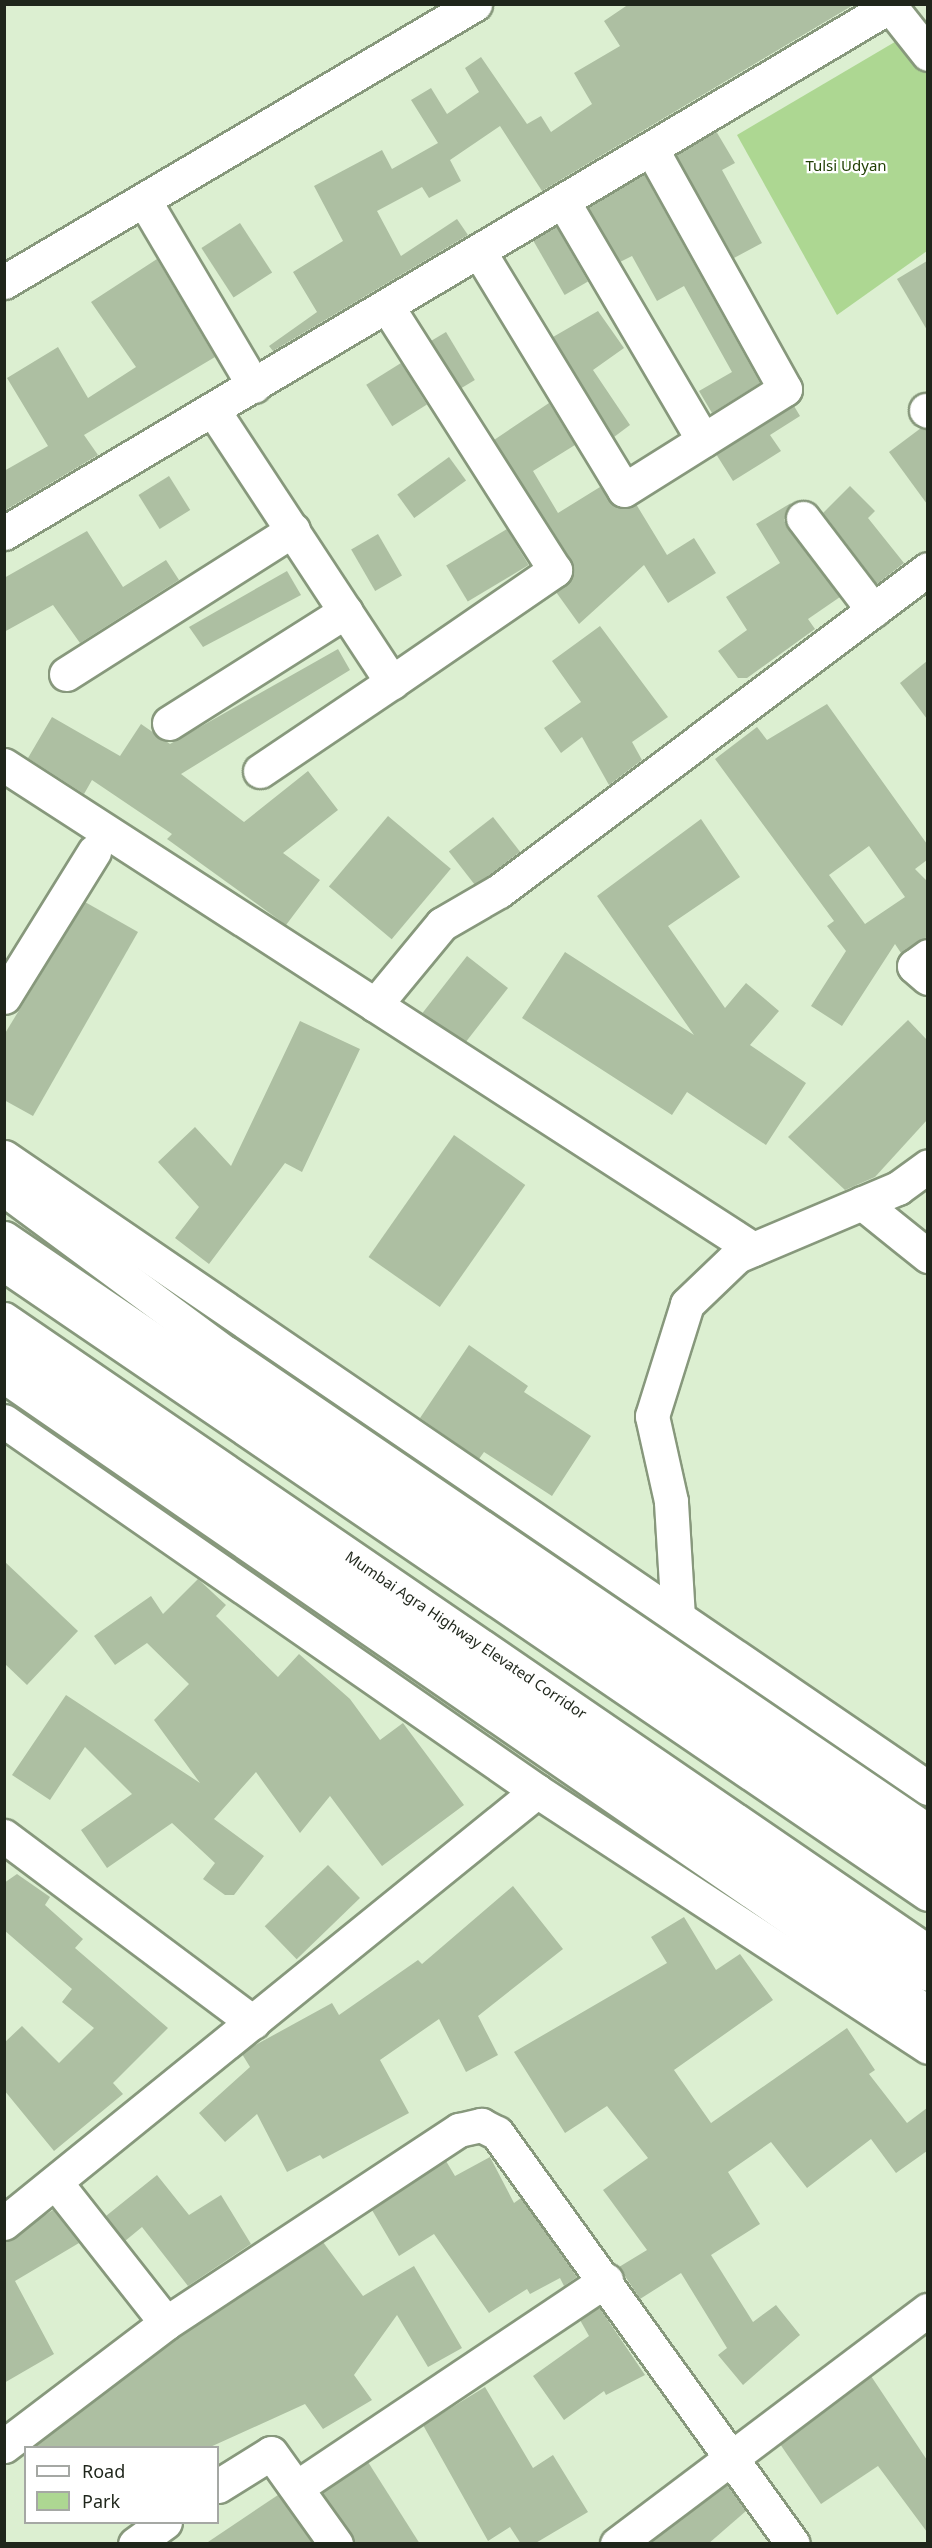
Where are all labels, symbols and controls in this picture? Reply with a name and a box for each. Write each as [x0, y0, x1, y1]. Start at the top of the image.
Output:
park label: Tulsi Udyan [805, 157, 887, 175]
street label: Mumbai Agra Highway Elevated Corridor [342, 1547, 590, 1723]
legend [24, 2446, 219, 2524]
text: Road [82, 2459, 125, 2483]
text: Park [82, 2489, 120, 2513]

